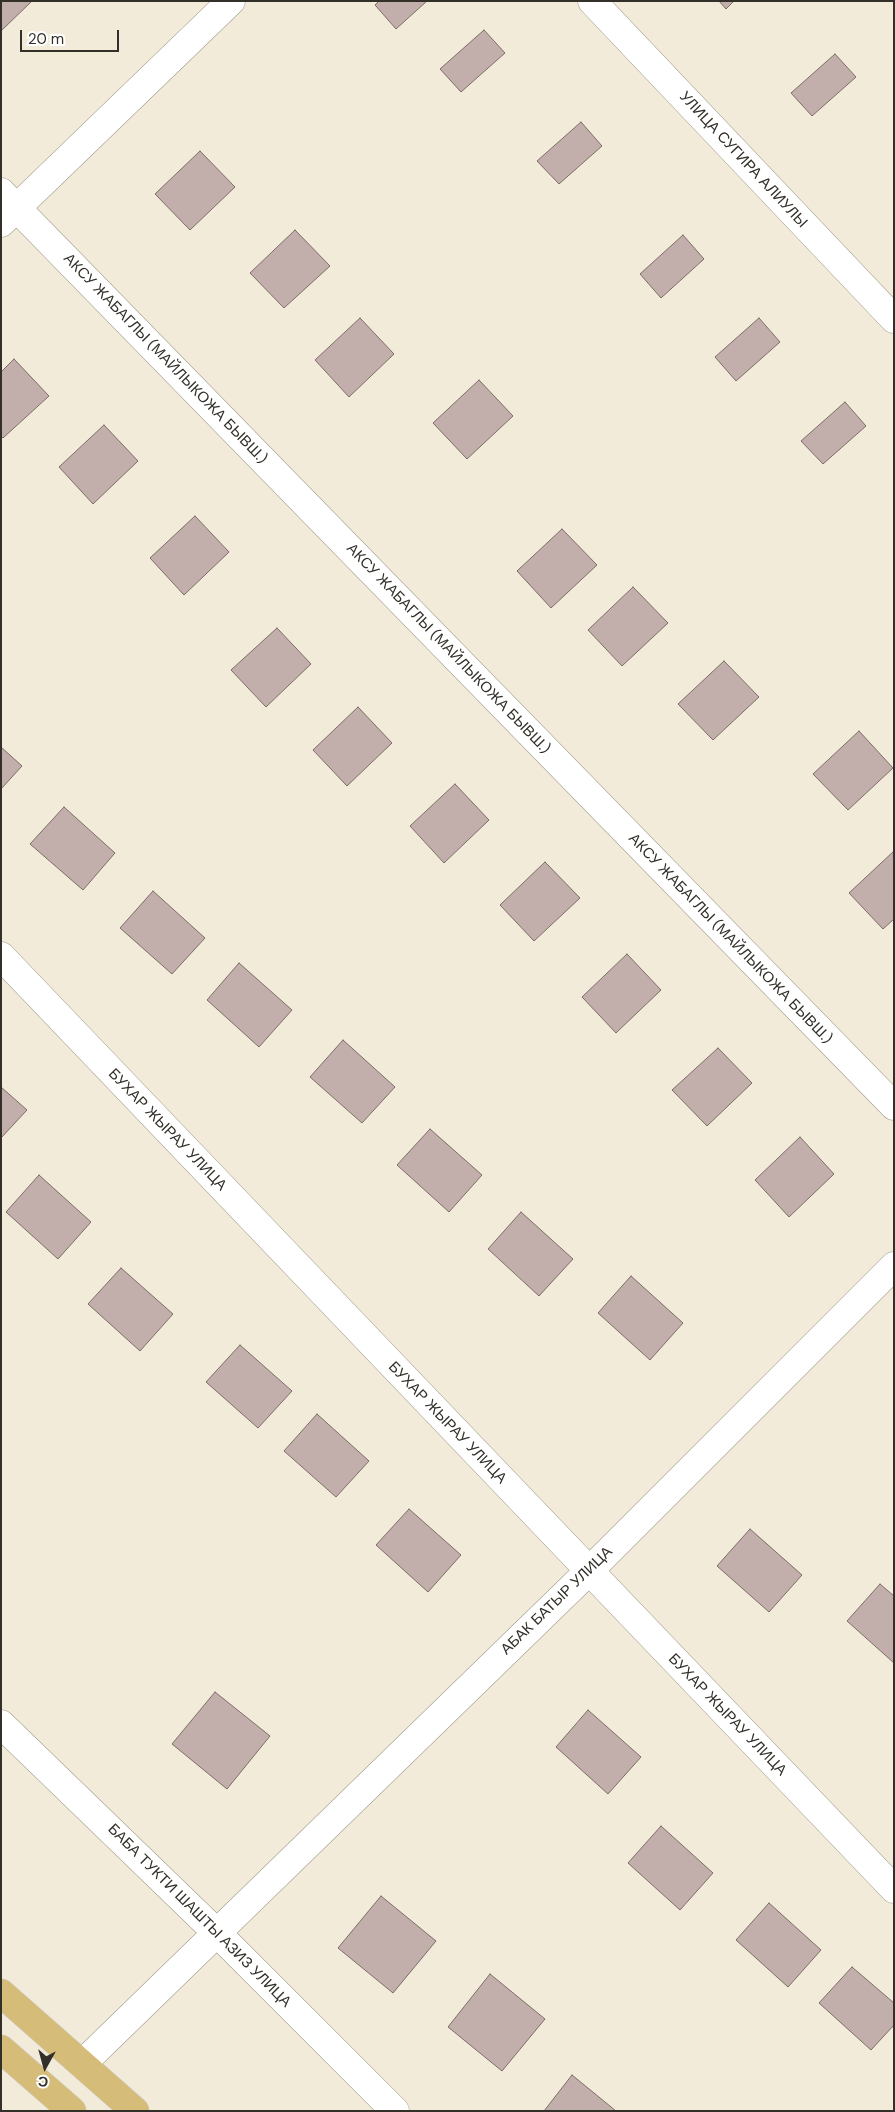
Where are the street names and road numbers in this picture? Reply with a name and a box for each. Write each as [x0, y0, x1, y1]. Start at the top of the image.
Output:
street label: УЛИЦА СУГИРА АЛИУЛЫ [675, 88, 811, 232]
street label: АКСУ ЖАБАГЛЫ (МАЙЛЫКОЖА БЫВШ.) [59, 250, 271, 468]
street label: АКСУ ЖАБАГЛЫ (МАЙЛЫКОЖА БЫВШ.) [342, 540, 554, 758]
street label: АКСУ ЖАБАГЛЫ (МАЙЛЫКОЖА БЫВШ.) [624, 830, 836, 1048]
street label: БУХАР ЖЫРАУ УЛИЦА [104, 1065, 230, 1195]
street label: БУХАР ЖЫРАУ УЛИЦА [384, 1358, 510, 1488]
street label: АБАК БАТЫР УЛИЦА [498, 1543, 616, 1659]
street label: БУХАР ЖЫРАУ УЛИЦА [664, 1650, 790, 1780]
street label: БАБА ТУКТИ ШАШТЫ АЗИЗ УЛИЦА [104, 1821, 294, 2011]

